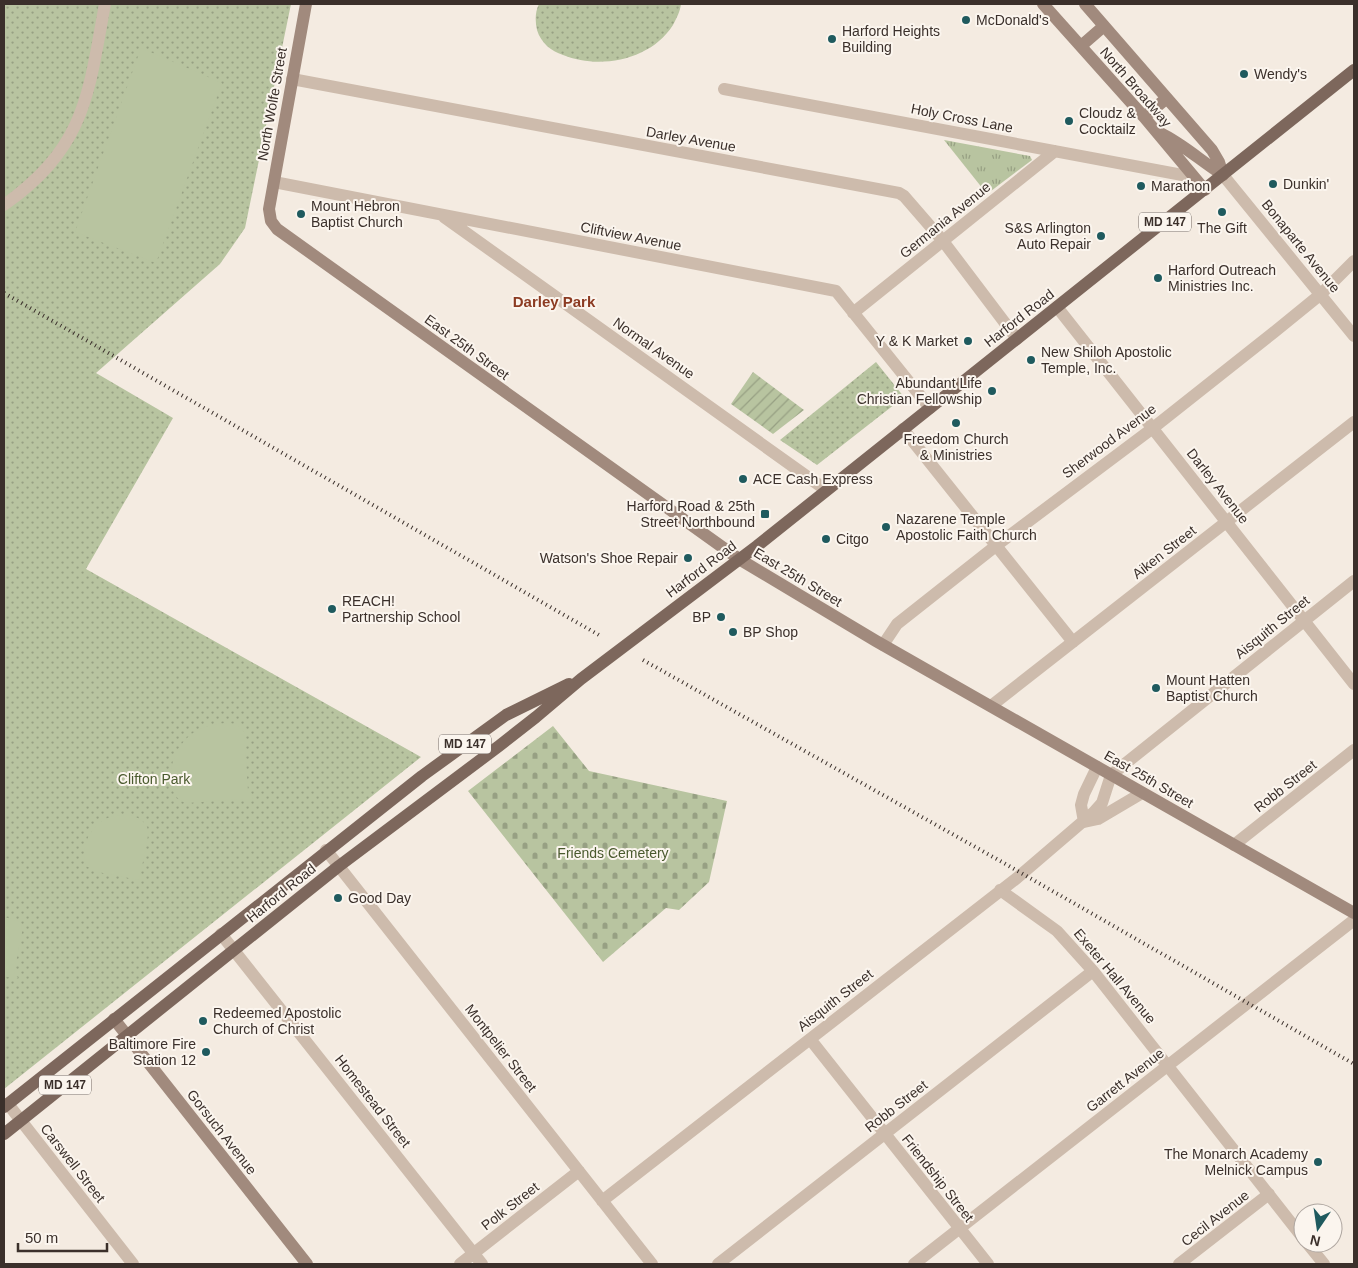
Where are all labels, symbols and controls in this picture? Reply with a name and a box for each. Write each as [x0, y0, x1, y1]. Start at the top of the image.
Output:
place label: McDonald's [976, 12, 1049, 28]
marker: McDonald's [960, 14, 972, 26]
place label: Harford Heights Building [842, 23, 940, 55]
marker: Harford Heights Building [826, 33, 838, 45]
street label: North Broadway [1097, 44, 1175, 130]
street label: North Wolfe Street [254, 46, 290, 162]
place label: Wendy's [1254, 66, 1307, 82]
marker: Wendy's [1238, 68, 1250, 80]
street label: Holy Cross Lane [910, 100, 1015, 136]
place label: Cloudz & Cocktailz [1079, 105, 1136, 137]
marker: Cloudz & Cocktailz [1063, 115, 1075, 127]
street label: Darley Avenue [645, 123, 737, 155]
place label: Dunkin' [1283, 176, 1329, 192]
street label: Germania Avenue [897, 178, 994, 261]
place label: Marathon [1151, 178, 1210, 194]
marker: Dunkin' [1267, 178, 1279, 190]
marker: Marathon [1135, 180, 1147, 192]
street label: Bonaparte Avenue [1259, 196, 1344, 296]
place label: Mount Hebron Baptist Church [311, 198, 403, 230]
marker: The Gift [1216, 206, 1228, 218]
marker: Mount Hebron Baptist Church [295, 208, 307, 220]
road number: MD 147 [1139, 212, 1191, 232]
street label: Cliftview Avenue [579, 218, 683, 254]
place label: S&S Arlington Auto Repair [1005, 220, 1091, 252]
place label: The Gift [1197, 220, 1247, 236]
marker: S&S Arlington Auto Repair [1095, 230, 1107, 242]
place label: Harford Outreach Ministries Inc. [1168, 262, 1276, 294]
marker: Harford Outreach Ministries Inc. [1152, 272, 1164, 284]
street label: Harford Road [981, 286, 1057, 350]
district label: Darley Park [513, 293, 596, 310]
street label: East 25th Street [422, 311, 512, 383]
street label: Normal Avenue [610, 314, 698, 382]
place label: Y & K Market [876, 333, 958, 349]
marker: Y & K Market [962, 335, 974, 347]
place label: New Shiloh Apostolic Temple, Inc. [1041, 344, 1172, 376]
marker: New Shiloh Apostolic Temple, Inc. [1025, 354, 1037, 366]
place label: Abundant Life Christian Fellowship [857, 375, 982, 407]
marker: Abundant Life Christian Fellowship [986, 385, 998, 397]
street label: Sherwood Avenue [1059, 400, 1159, 482]
marker: Freedom Church & Ministries [950, 417, 962, 429]
place label: Freedom Church & Ministries [903, 431, 1009, 463]
street label: Darley Avenue [1184, 445, 1252, 527]
place label: ACE Cash Express [753, 471, 873, 487]
marker: ACE Cash Express [737, 473, 749, 485]
place label: Harford Road & 25th Street Northbound [627, 498, 755, 530]
marker: Harford Road & 25th Street Northbound [759, 508, 771, 520]
place label: Nazarene Temple Apostolic Faith Church [896, 511, 1037, 543]
marker: Nazarene Temple Apostolic Faith Church [880, 521, 892, 533]
street label: Aiken Street [1129, 522, 1199, 582]
place label: Citgo [836, 531, 869, 547]
marker: Citgo [820, 533, 832, 545]
street label: Harford Road [663, 537, 739, 601]
street label: East 25th Street [751, 544, 845, 610]
place label: Watson's Shoe Repair [540, 550, 678, 566]
marker: Watson's Shoe Repair [682, 552, 694, 564]
street label: Aisquith Street [1232, 592, 1312, 662]
place label: REACH! Partnership School [342, 593, 460, 625]
marker: REACH! Partnership School [326, 603, 338, 615]
place label: BP [692, 609, 711, 625]
marker: BP [715, 611, 727, 623]
place label: BP Shop [743, 624, 798, 640]
marker: BP Shop [727, 626, 739, 638]
place label: Mount Hatten Baptist Church [1166, 672, 1258, 704]
marker: Mount Hatten Baptist Church [1150, 682, 1162, 694]
road number: MD 147 [439, 734, 491, 754]
street label: East 25th Street [1102, 747, 1197, 811]
street label: Robb Street [1251, 757, 1319, 815]
park label: Clifton Park [118, 771, 191, 787]
park label: Friends Cemetery [557, 845, 669, 861]
street label: Harford Road [243, 860, 319, 926]
place label: Good Day [348, 890, 411, 906]
marker: Good Day [332, 892, 344, 904]
street label: Exeter Hall Avenue [1071, 925, 1159, 1027]
street label: Aisquith Street [794, 966, 876, 1034]
street label: Montpelier Street [462, 1001, 540, 1095]
place label: Redeemed Apostolic Church of Christ [213, 1005, 341, 1037]
marker: Redeemed Apostolic Church of Christ [197, 1015, 209, 1027]
place label: Baltimore Fire Station 12 [109, 1036, 196, 1068]
street label: Garrett Avenue [1083, 1045, 1167, 1115]
marker: Baltimore Fire Station 12 [200, 1046, 212, 1058]
street label: Homestead Street [332, 1052, 414, 1150]
road number: MD 147 [39, 1076, 91, 1094]
street label: Robb Street [862, 1077, 930, 1135]
street label: Gorsuch Avenue [184, 1086, 260, 1178]
street label: Carswell Street [37, 1121, 109, 1205]
street label: Friendship Street [899, 1131, 977, 1225]
place label: The Monarch Academy Melnick Campus [1164, 1146, 1308, 1178]
marker: The Monarch Academy Melnick Campus [1312, 1156, 1324, 1168]
street label: Polk Street [478, 1179, 542, 1233]
street label: Cecil Avenue [1178, 1186, 1252, 1249]
north arrow [1293, 1203, 1343, 1253]
scale bar [18, 1220, 106, 1252]
text: 50 m [25, 1229, 58, 1246]
text: N [1308, 1232, 1322, 1250]

